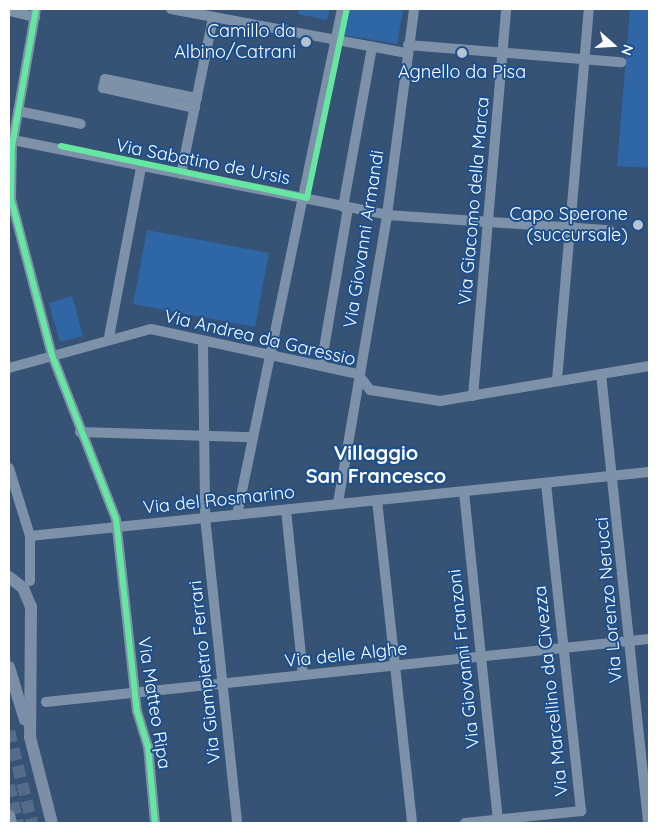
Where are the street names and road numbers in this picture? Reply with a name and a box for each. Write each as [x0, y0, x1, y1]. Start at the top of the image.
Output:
street label: Via Giacomo della Marca [454, 96, 494, 306]
street label: Via Sabatino de Ursis [114, 135, 292, 189]
street label: Via Giovanni Armandi [339, 149, 389, 329]
street label: Via Andrea da Garessio [162, 305, 358, 371]
street label: Via del Rosmarino [142, 481, 296, 519]
street label: Via Lorenzo Nerucci [591, 516, 627, 684]
street label: Via Giovanni Franzoni [444, 568, 484, 750]
street label: Via Giampietro Ferrari [185, 579, 225, 765]
street label: Via Marcellino da Civezza [529, 585, 573, 797]
street label: Via Matteo Ripa [133, 636, 175, 770]
street label: Via delle Alghe [284, 638, 408, 672]

